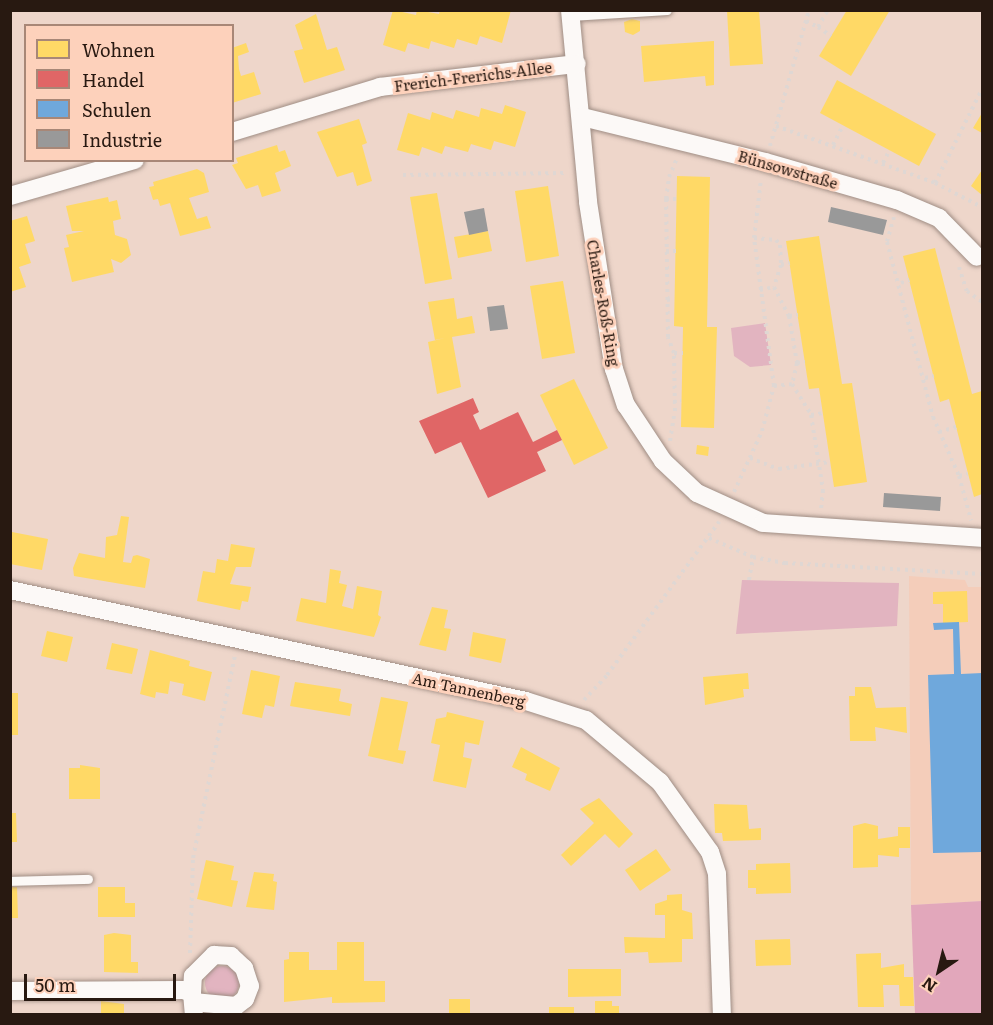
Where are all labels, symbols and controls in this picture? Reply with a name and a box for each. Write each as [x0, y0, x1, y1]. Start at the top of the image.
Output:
legend [24, 24, 234, 162]
text: Wohnen [82, 36, 155, 63]
street label: Frerich-Frerichs-Allee [393, 57, 553, 95]
text: Handel [82, 66, 144, 93]
text: Schulen [82, 96, 151, 123]
text: Industrie [82, 126, 162, 153]
street label: Bünsowstraße [736, 146, 840, 192]
street label: Charles-Roß-Ring [584, 238, 624, 368]
street label: Am Tannenberg [411, 668, 527, 710]
north arrow [909, 941, 969, 1001]
scale bar [27, 962, 178, 1000]
text: 50 m [35, 971, 76, 998]
text: N [916, 972, 941, 999]

